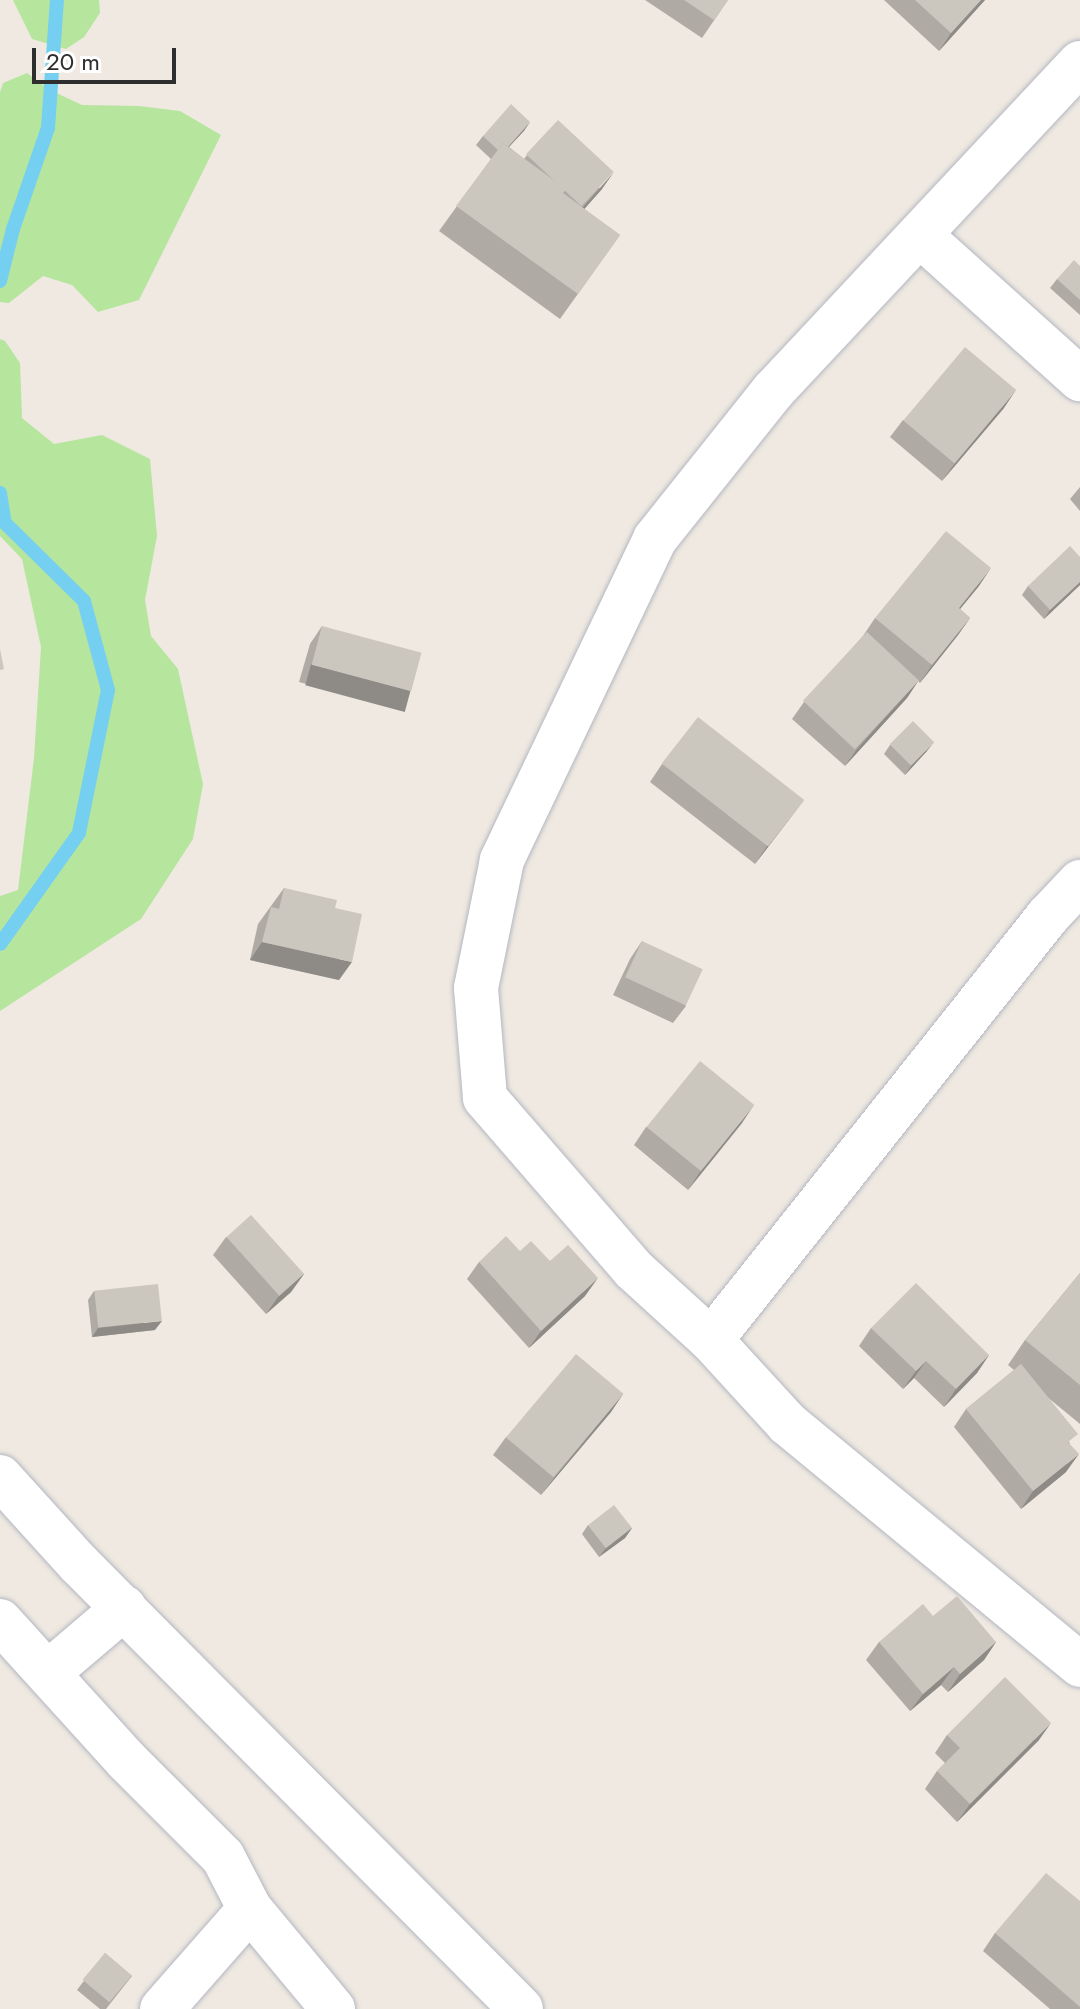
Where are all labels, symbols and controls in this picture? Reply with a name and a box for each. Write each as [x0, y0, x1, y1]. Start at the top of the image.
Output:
scale bar [36, 32, 180, 82]
text: 20 m [46, 44, 100, 79]

